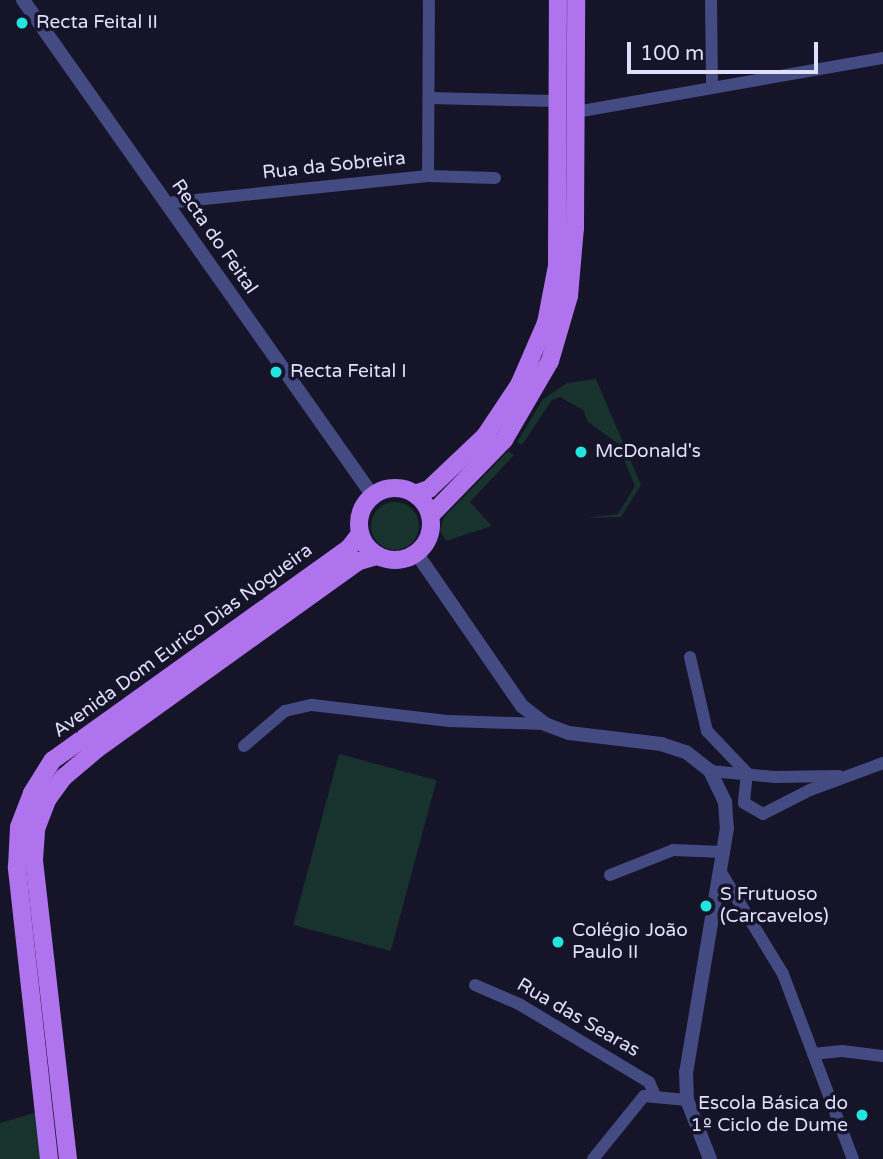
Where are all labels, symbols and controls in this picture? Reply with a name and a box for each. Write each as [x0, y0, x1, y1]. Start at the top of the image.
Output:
place label: Recta Feital II [36, 12, 158, 34]
marker: Recta Feital II [14, 15, 30, 31]
scale bar [631, 28, 822, 72]
text: 100 m [640, 41, 704, 66]
street label: Rua da Sobreira [261, 147, 407, 185]
street label: Recta do Feital [166, 175, 262, 299]
place label: Recta Feital I [290, 361, 407, 383]
marker: Recta Feital I [268, 364, 284, 380]
place label: McDonald's [595, 441, 701, 463]
marker: McDonald's [573, 444, 589, 460]
street label: Avenida Dom Eurico Dias Nogueira [49, 539, 317, 743]
place label: S Frutuoso (Carcavelos) [720, 884, 829, 928]
marker: S Frutuoso (Carcavelos) [698, 898, 714, 914]
place label: Colégio João Paulo II [572, 920, 688, 964]
marker: Colégio João Paulo II [550, 934, 566, 950]
street label: Rua das Searas [513, 974, 643, 1062]
place label: Escola Básica do 1º Ciclo de Dume [691, 1093, 848, 1137]
marker: Escola Básica do 1º Ciclo de Dume [854, 1107, 870, 1123]

